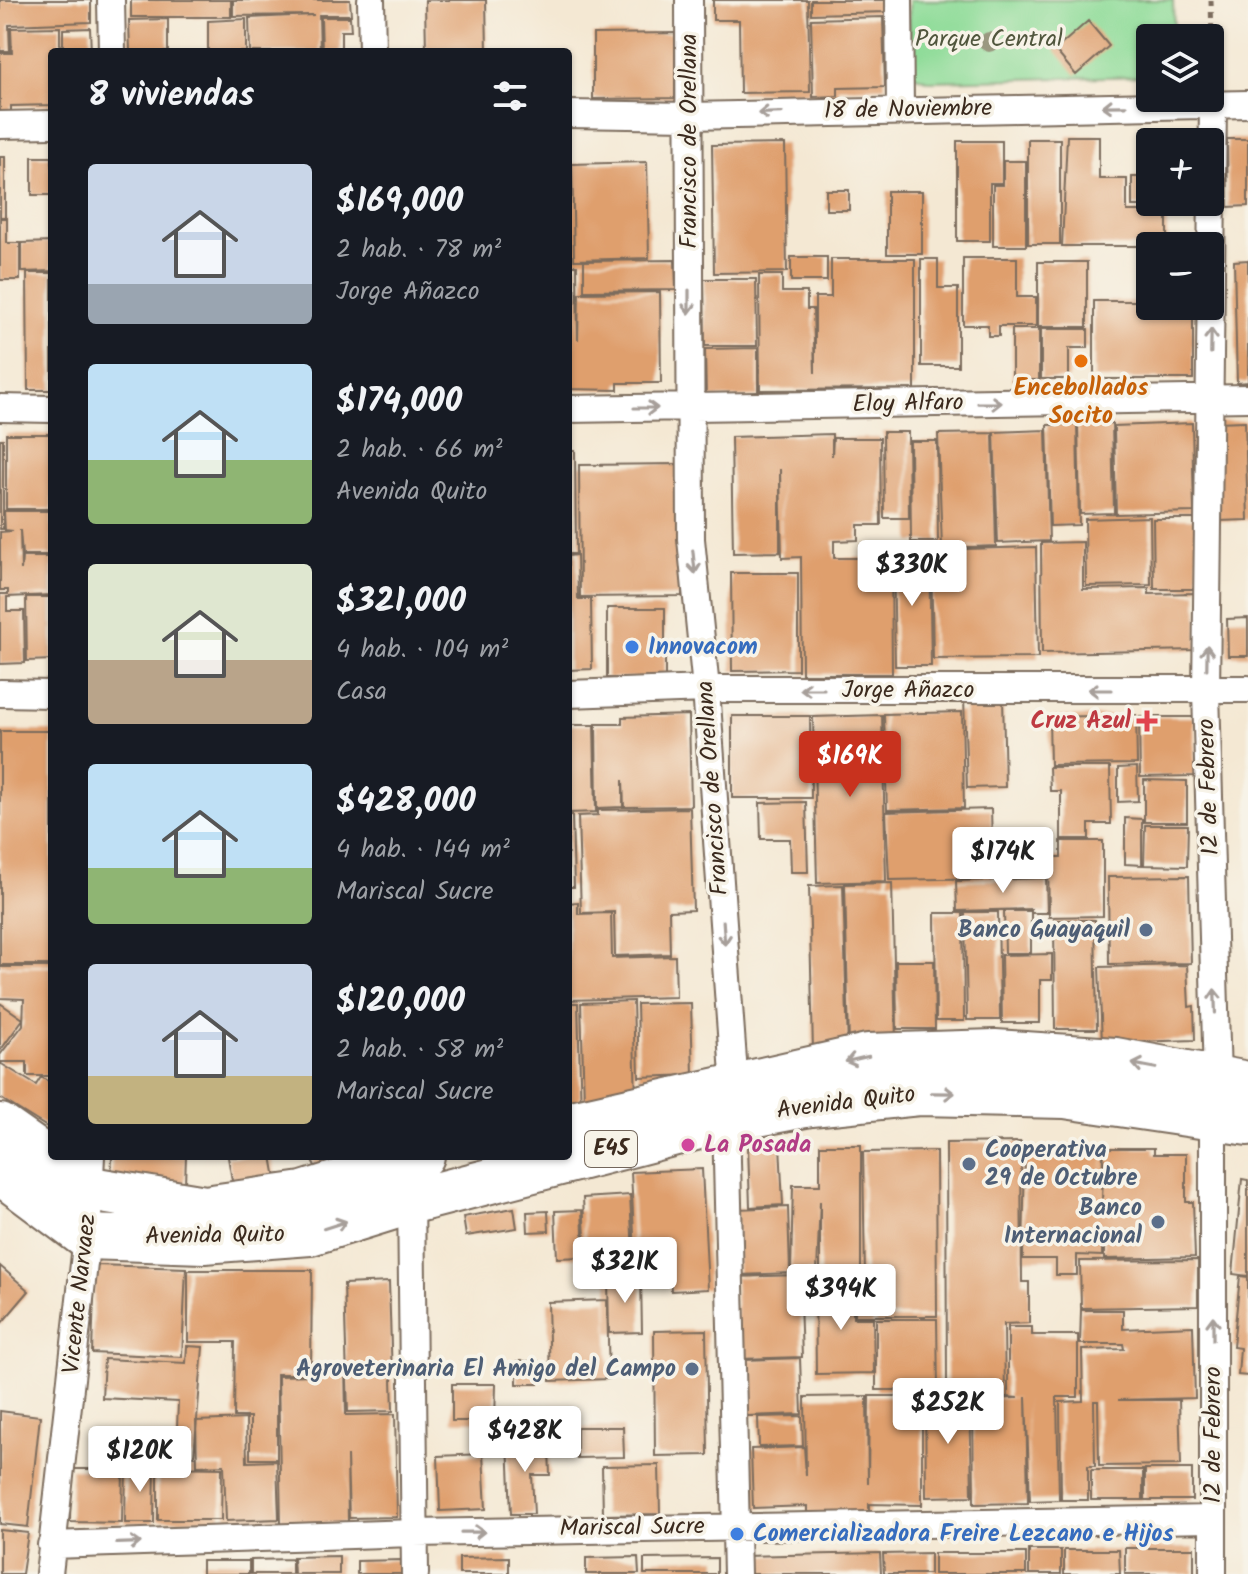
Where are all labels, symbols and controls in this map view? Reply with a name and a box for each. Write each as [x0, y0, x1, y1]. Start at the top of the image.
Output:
park label: Parque Central [915, 20, 1063, 59]
map controls [1136, 24, 1224, 320]
button: layers [1136, 24, 1224, 112]
street label: Francisco de Orellana [670, 33, 709, 249]
text: 8 viviendas [88, 69, 255, 123]
icon: filters [488, 74, 532, 118]
street label: 18 de Noviembre [824, 89, 993, 131]
one-way arrow [1101, 98, 1128, 114]
one-way arrow [757, 106, 784, 121]
button: + [1136, 128, 1224, 216]
text: $169,000 [336, 175, 463, 229]
icon: home [152, 196, 248, 292]
text: 2 hab. · 78 m² [336, 229, 501, 271]
button: − [1136, 232, 1224, 320]
text: Jorge Añazco [336, 271, 480, 313]
one-way arrow [681, 288, 697, 315]
one-way arrow [1203, 328, 1219, 355]
marker: Encebollados Socito [1072, 352, 1090, 370]
place label: Encebollados Socito [1014, 369, 1148, 436]
text: $174,000 [336, 375, 462, 429]
street label: Eloy Alfaro [852, 384, 964, 424]
one-way arrow [976, 395, 1003, 411]
icon: home [152, 396, 248, 492]
one-way arrow [632, 400, 659, 416]
text: 2 hab. · 66 m² [336, 429, 503, 471]
text: Avenida Quito [336, 471, 487, 513]
pin: $330K [856, 540, 968, 608]
text: $330K [876, 545, 948, 587]
one-way arrow [686, 548, 701, 575]
text: $321,000 [336, 575, 466, 629]
icon: home [152, 596, 248, 692]
place label: Innovacom [648, 628, 758, 667]
text: 4 hab. · 104 m² [336, 629, 508, 671]
marker: Innovacom [623, 638, 641, 656]
one-way arrow [1199, 644, 1214, 671]
text: Casa [336, 671, 387, 713]
street label: Jorge Añazco [842, 671, 974, 710]
street label: Francisco de Orellana [686, 679, 740, 897]
one-way arrow [799, 681, 826, 697]
one-way arrow [1087, 682, 1114, 698]
place label: Cruz Azul [1030, 702, 1132, 741]
marker: Cruz Azul [1138, 712, 1156, 730]
street label: 12 de Febrero [1187, 718, 1231, 856]
pin: $169K [794, 731, 906, 799]
text: $169K [817, 736, 883, 778]
text: $428,000 [336, 775, 476, 829]
icon: home [152, 796, 248, 892]
pin: $174K [947, 827, 1059, 895]
text: 4 hab. · 144 m² [336, 829, 510, 871]
text: $174K [970, 832, 1036, 874]
text: Mariscal Sucre [336, 871, 493, 913]
place label: Banco Guayaquil [958, 911, 1131, 950]
one-way arrow [717, 919, 732, 946]
marker: Banco Guayaquil [1137, 921, 1155, 939]
text: $120,000 [336, 975, 465, 1029]
one-way arrow [1207, 988, 1222, 1015]
icon: home [152, 996, 248, 1092]
text: 2 hab. · 58 m² [336, 1029, 503, 1071]
one-way arrow [845, 1052, 870, 1067]
one-way arrow [1131, 1058, 1157, 1073]
text: Mariscal Sucre [336, 1071, 493, 1113]
street label: Avenida Quito [774, 1075, 918, 1131]
one-way arrow [929, 1086, 956, 1101]
place label: La Posada [704, 1126, 811, 1165]
road number: E45 [585, 1131, 637, 1167]
place label: Cooperativa 29 de Octubre [985, 1131, 1138, 1198]
marker: La Posada [679, 1136, 697, 1154]
marker: Cooperativa 29 de Octubre [960, 1155, 978, 1173]
place label: Banco Internacional [1004, 1189, 1143, 1256]
street label: Vicente Narvaez [52, 1212, 108, 1376]
marker: Banco Internacional [1149, 1213, 1167, 1231]
street label: Avenida Quito [145, 1215, 285, 1257]
one-way arrow [322, 1217, 347, 1232]
pin: $321K [569, 1237, 681, 1305]
text: $321K [591, 1242, 659, 1284]
pin: $394K [785, 1264, 897, 1332]
text: $394K [805, 1269, 877, 1311]
one-way arrow [1205, 1315, 1221, 1342]
place label: Agroveterinaria El Amigo del Campo [296, 1350, 676, 1389]
marker: Agroveterinaria El Amigo del Campo [683, 1360, 701, 1378]
street label: 12 de Febrero [1194, 1366, 1233, 1504]
pin: $252K [892, 1378, 1004, 1446]
text: $252K [911, 1383, 985, 1425]
pin: $428K [469, 1406, 581, 1474]
text: $428K [487, 1411, 563, 1453]
pin: $120K [84, 1426, 196, 1494]
text: $120K [106, 1431, 174, 1473]
street label: Mariscal Sucre [559, 1507, 705, 1549]
place label: Comercializadora Freire Lezcano e Hijos [753, 1515, 1174, 1554]
one-way arrow [459, 1524, 486, 1539]
marker: Comercializadora Freire Lezcano e Hijos [728, 1525, 746, 1543]
one-way arrow [115, 1535, 142, 1550]

